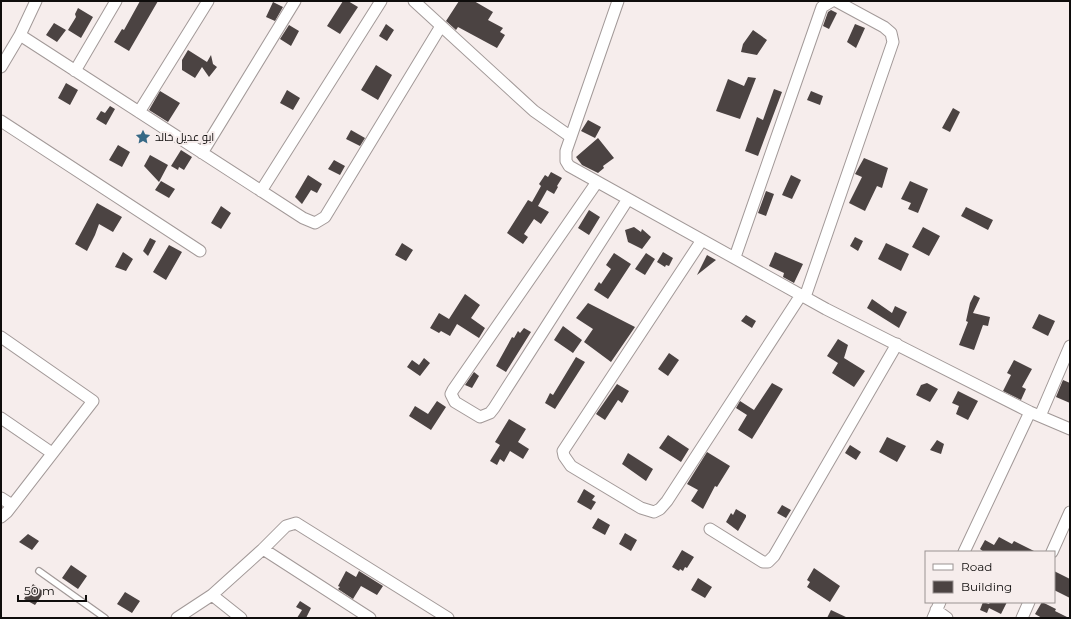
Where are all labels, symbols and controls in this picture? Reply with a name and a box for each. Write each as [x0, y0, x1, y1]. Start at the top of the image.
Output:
place icon: ابو عديل خالد [134, 128, 152, 146]
place label: ابو عديل خالد [155, 130, 214, 144]
legend [925, 551, 1055, 603]
text: Road [961, 559, 992, 574]
scale bar [18, 577, 86, 603]
text: Building [961, 579, 1012, 594]
text: 50 m [24, 583, 55, 598]

